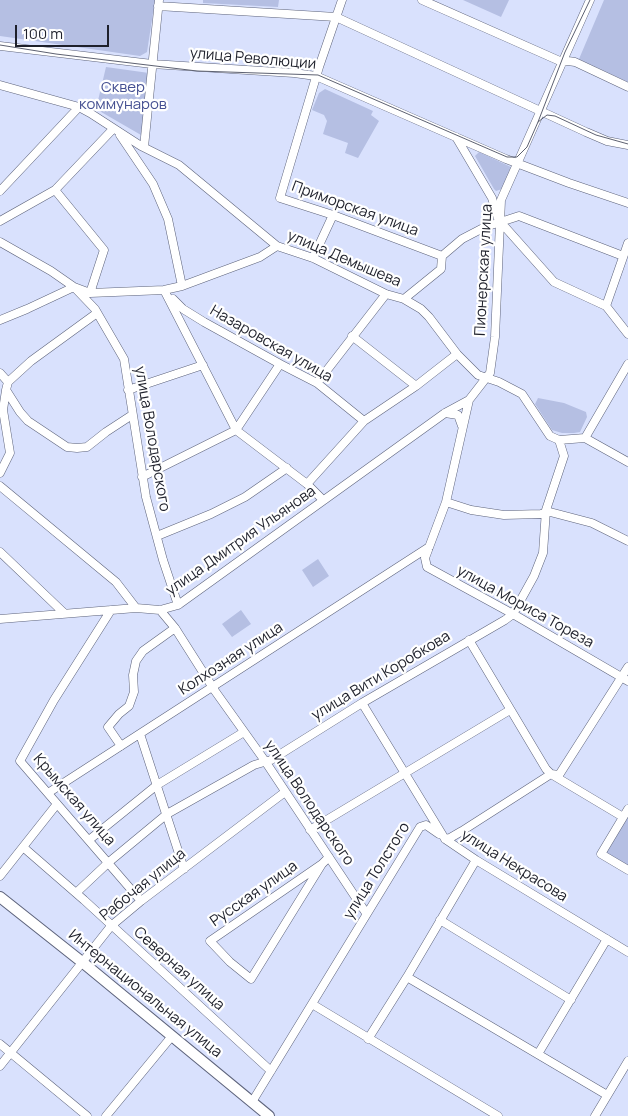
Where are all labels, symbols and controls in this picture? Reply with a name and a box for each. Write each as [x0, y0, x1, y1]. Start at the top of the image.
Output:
scale bar [18, 15, 111, 47]
text: 100 m [23, 23, 63, 44]
street label: улица Революции [189, 45, 317, 73]
park label: Сквер коммунаров [79, 79, 167, 114]
street label: Приморская улица [289, 178, 421, 240]
street label: Пионерская улица [472, 204, 496, 336]
street label: улица Демышева [284, 227, 404, 291]
street label: Назаровская улица [207, 302, 335, 386]
street label: улица Володарского [130, 365, 174, 513]
street label: улица Дмитрия Ульянова [163, 482, 319, 600]
street label: улица Мориса Тореза [453, 562, 597, 652]
street label: Колхозная улица [176, 619, 286, 699]
street label: улица Вити Коробкова [308, 627, 454, 725]
street label: улица Володарского [260, 737, 358, 869]
street label: Крымская улица [29, 750, 119, 850]
street label: улица Толстого [340, 819, 414, 923]
street label: улица Некрасова [457, 826, 571, 906]
street label: Рабочая улица [96, 845, 190, 925]
street label: Русская улица [207, 857, 301, 931]
street label: Северная улица [130, 923, 228, 1015]
street label: Интернациональная улица [64, 926, 226, 1062]

